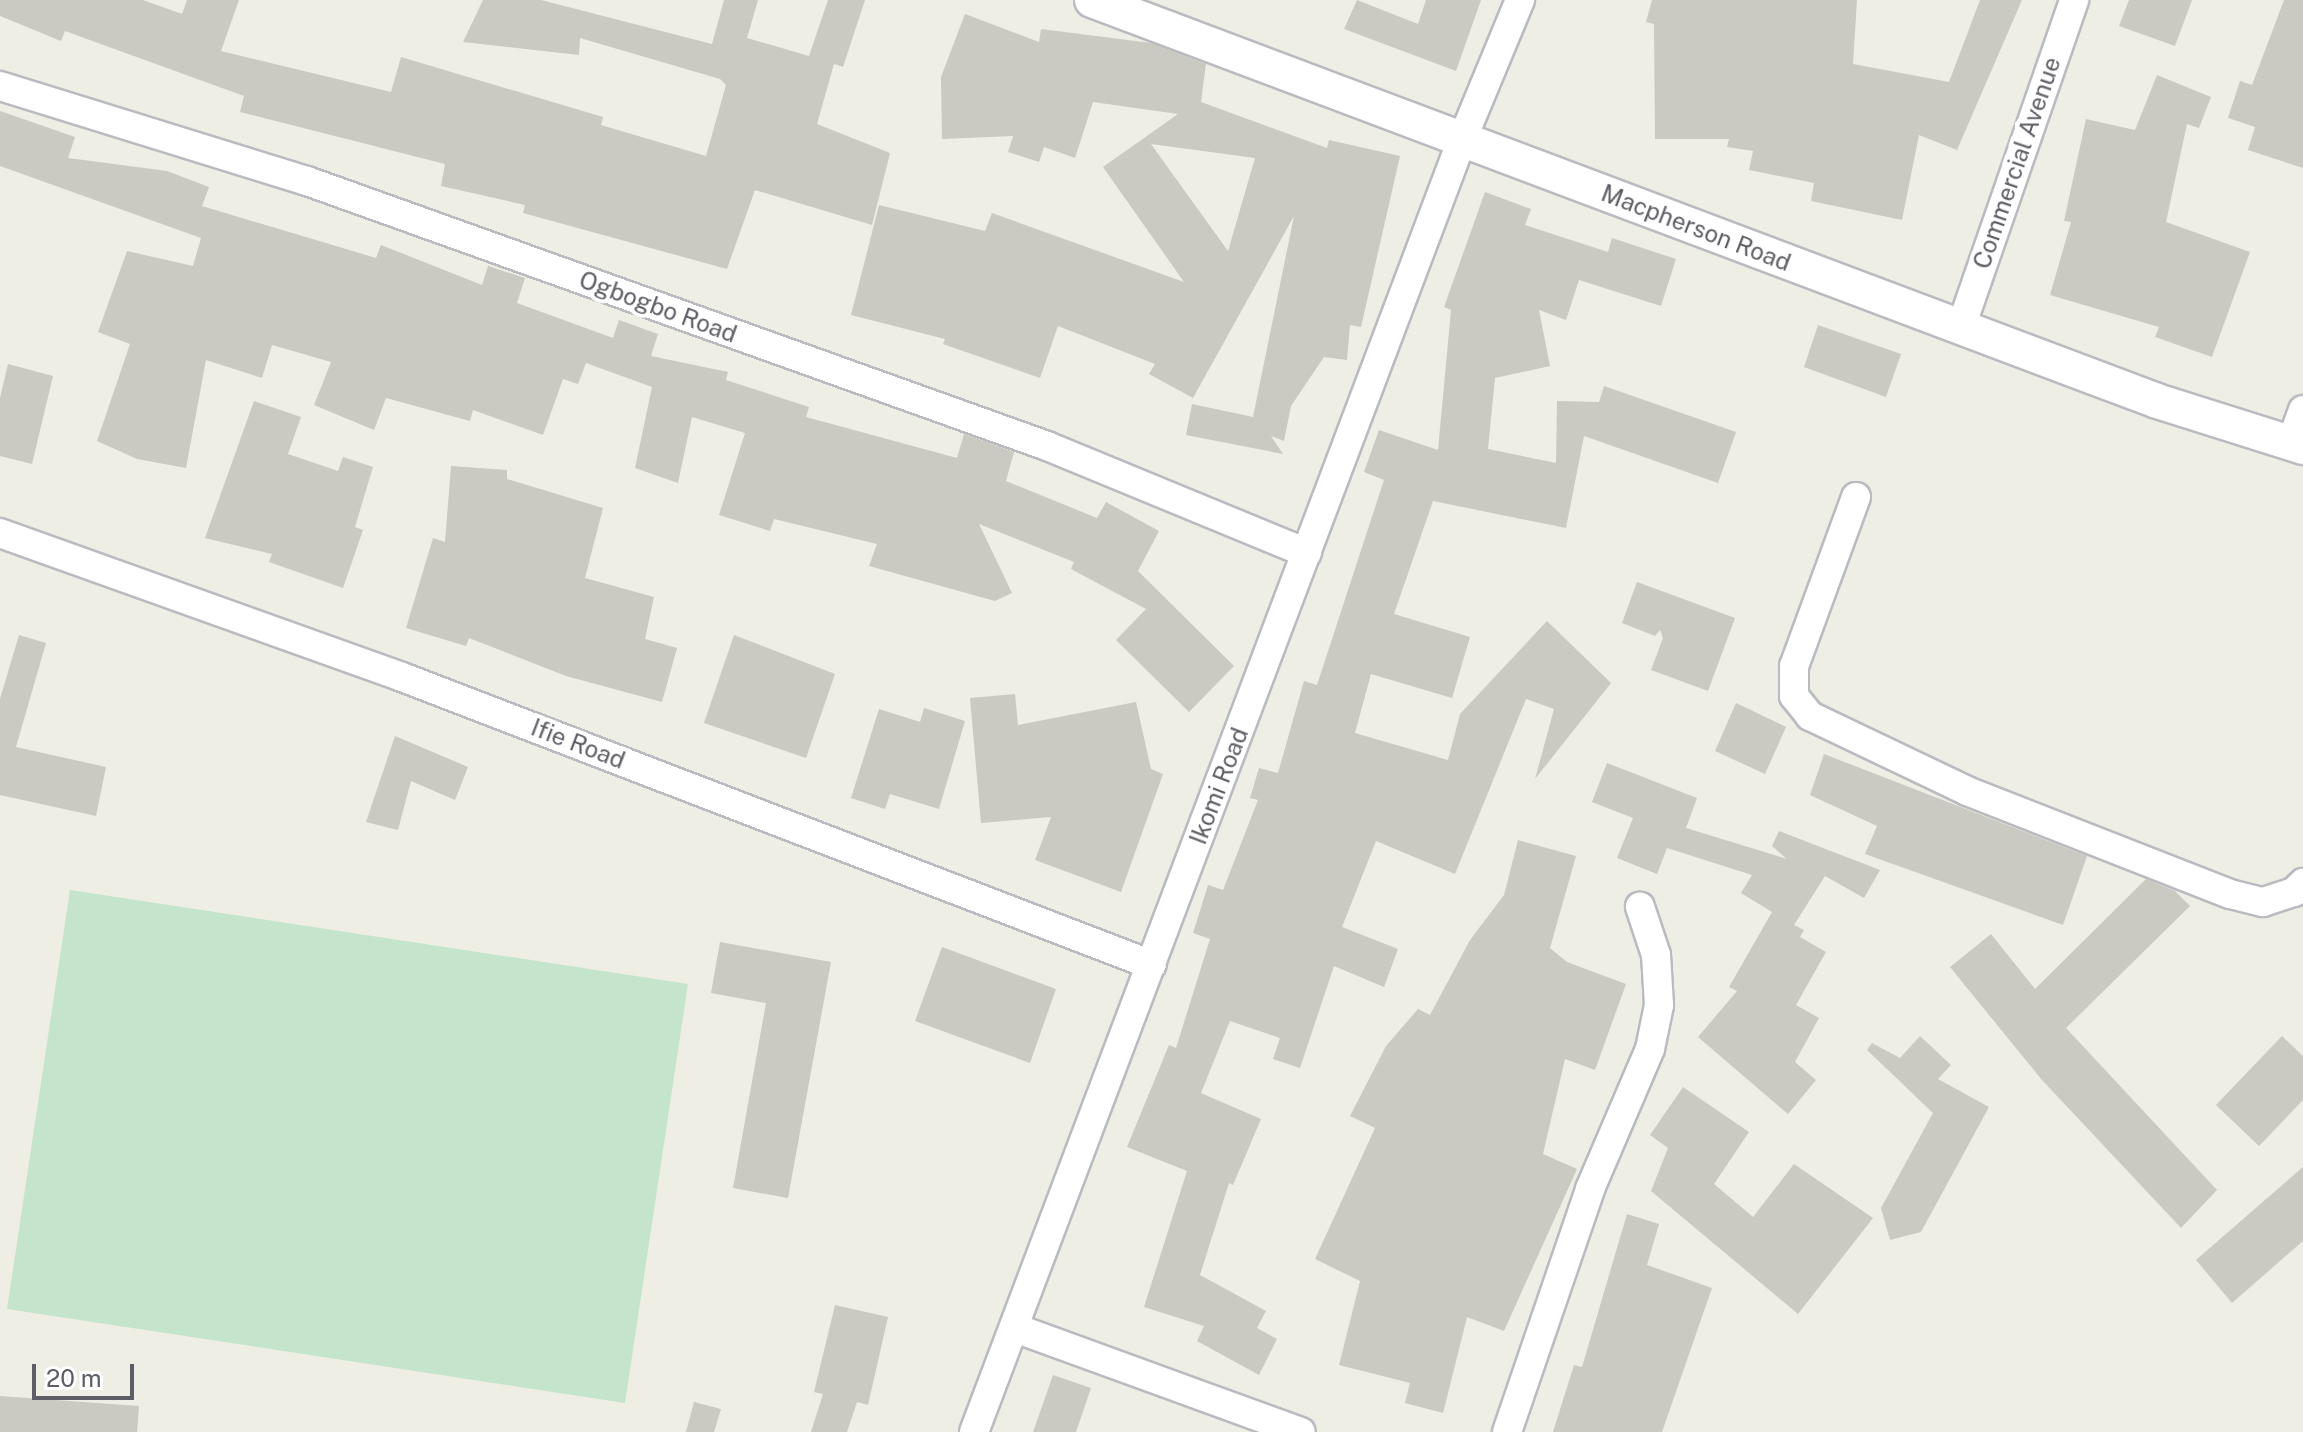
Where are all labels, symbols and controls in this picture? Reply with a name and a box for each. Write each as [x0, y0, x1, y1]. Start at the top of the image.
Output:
street label: Commercial Avenue [1967, 53, 2067, 273]
street label: Macpherson Road [1597, 179, 1795, 277]
street label: Ogbogbo Road [575, 265, 741, 349]
street label: Ifie Road [527, 713, 629, 775]
street label: Ikomi Road [1184, 724, 1254, 848]
scale bar [36, 1348, 138, 1398]
text: 20 m [46, 1364, 102, 1392]

